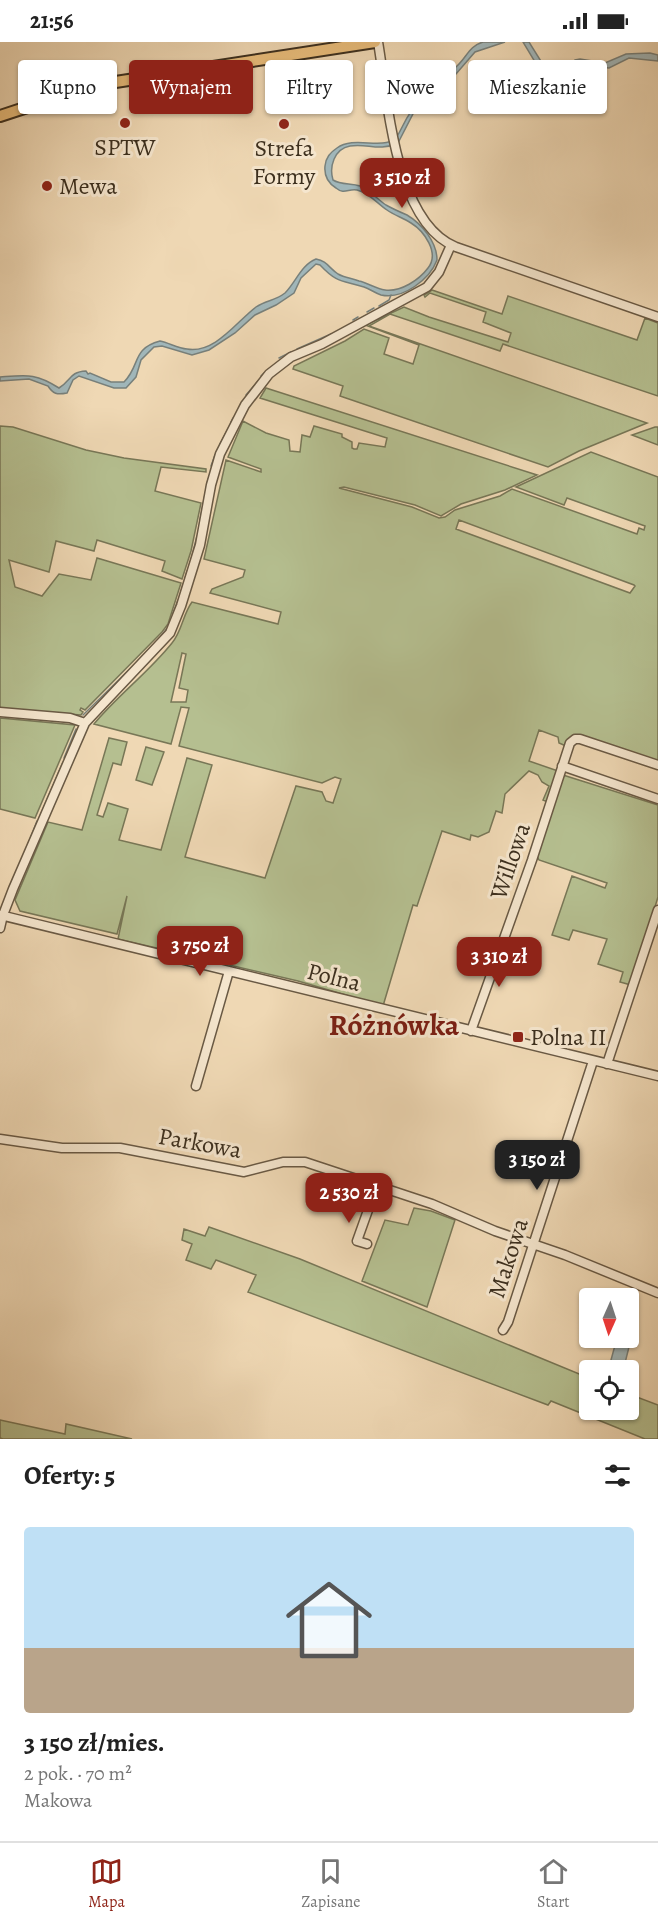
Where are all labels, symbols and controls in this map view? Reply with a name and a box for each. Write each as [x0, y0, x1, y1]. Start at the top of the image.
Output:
text: 21:56 [30, 6, 73, 36]
chip: Kupno [18, 60, 117, 114]
chip: Wynajem [129, 60, 253, 114]
chip: Filtry [265, 60, 353, 114]
chip: Nowe [365, 60, 456, 114]
chip: Mieszkanie [468, 60, 607, 114]
marker: SPTW [118, 116, 132, 130]
marker: Strefa Formy [277, 117, 291, 131]
place label: SPTW [94, 131, 156, 163]
place label: Strefa Formy [253, 132, 316, 192]
pin: 3 510 zł [340, 158, 464, 209]
text: 3 510 zł [374, 164, 430, 191]
place label: Mewa [59, 170, 118, 202]
marker: Mewa [40, 179, 54, 193]
street label: Willowa [482, 818, 538, 905]
pin: 3 750 zł [138, 926, 262, 977]
text: 3 750 zł [171, 932, 229, 959]
pin: 3 310 zł [437, 937, 561, 988]
text: 3 310 zł [471, 943, 527, 970]
street label: Polna [304, 955, 365, 999]
district label: Różnówka [329, 1005, 460, 1045]
place label: Polna II [530, 1021, 606, 1053]
marker: Polna II [511, 1030, 525, 1044]
street label: Parkowa [156, 1120, 245, 1166]
pin: 3 150 zł [475, 1140, 599, 1191]
text: 3 150 zł [509, 1146, 565, 1173]
pin: 2 530 zł [287, 1173, 411, 1224]
text: 2 530 zł [319, 1179, 379, 1206]
street label: Makowa [480, 1213, 536, 1302]
north arrow [579, 1288, 639, 1348]
map controls [579, 1288, 639, 1420]
button: locate [579, 1360, 639, 1420]
text: Oferty: 5 [24, 1458, 115, 1493]
icon: filters [601, 1459, 634, 1492]
icon: home [275, 1566, 383, 1674]
text: 3 150 zł/mies. [24, 1725, 165, 1760]
text: 2 pok. · 70 m² [24, 1760, 132, 1787]
text: Makowa [24, 1787, 92, 1814]
tab: Mapa [88, 1855, 125, 1913]
tab: Zapisane [301, 1855, 361, 1913]
tab: Start [537, 1855, 570, 1913]

